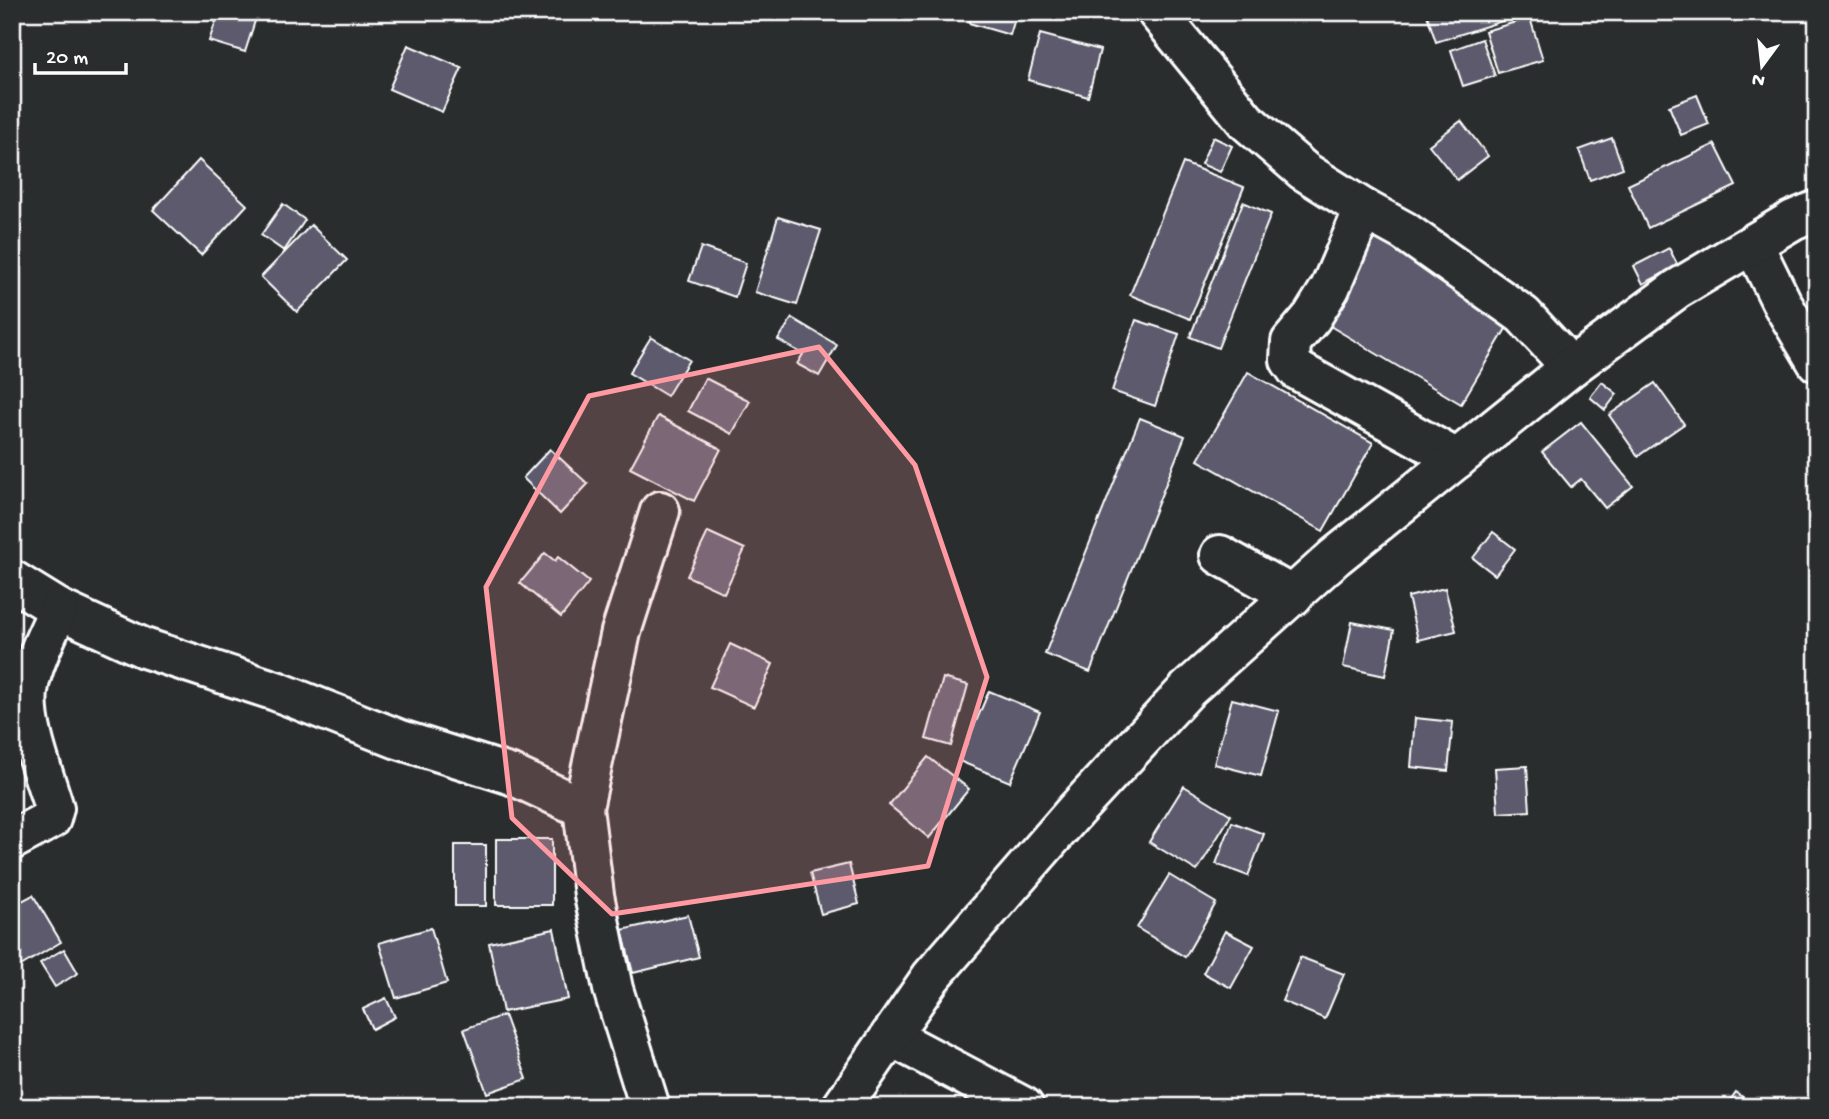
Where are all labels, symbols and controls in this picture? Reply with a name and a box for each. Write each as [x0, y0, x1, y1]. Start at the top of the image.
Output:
scale bar [35, 32, 126, 76]
north arrow [1728, 32, 1798, 102]
text: 20 m [46, 47, 88, 72]
text: N [1750, 66, 1767, 92]

